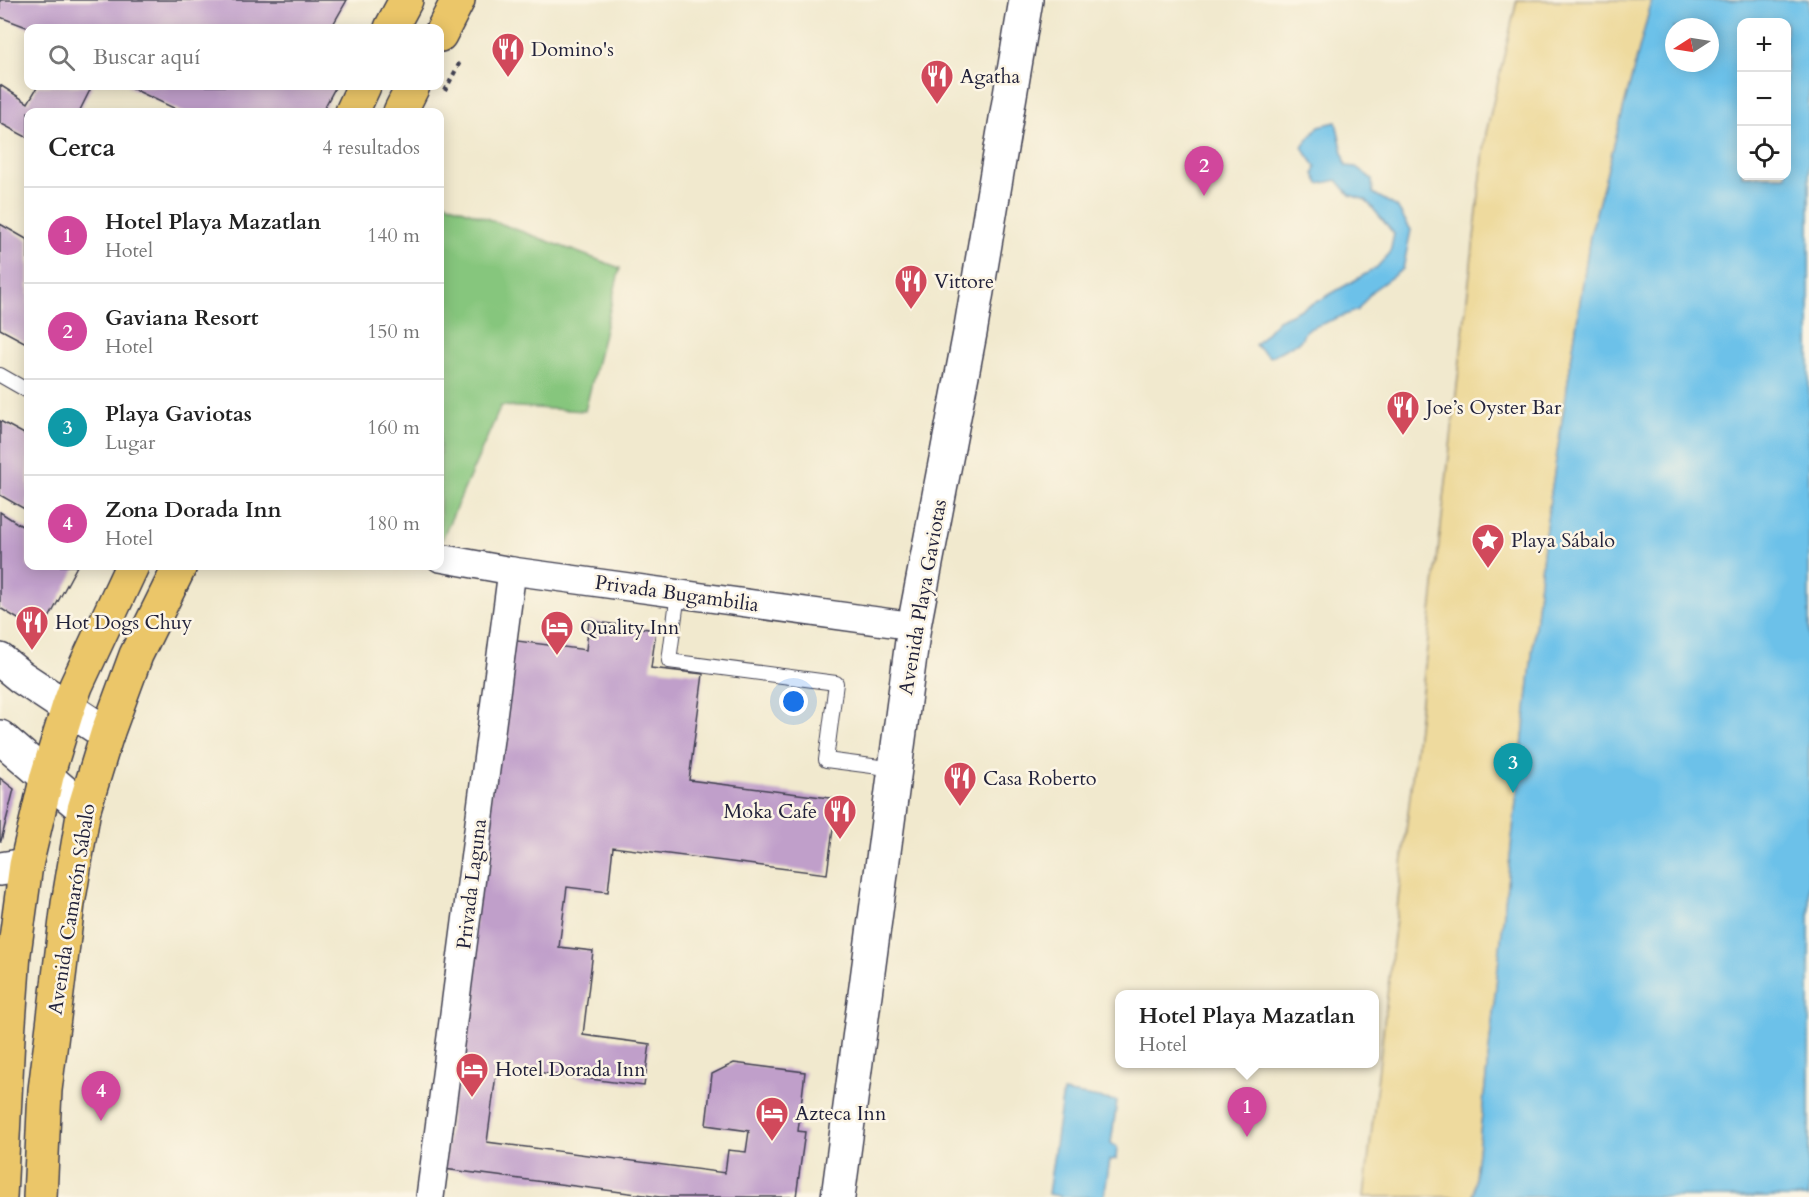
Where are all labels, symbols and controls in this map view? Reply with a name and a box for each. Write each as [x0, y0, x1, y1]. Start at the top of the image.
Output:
north arrow [1665, 18, 1719, 72]
map controls [1737, 18, 1791, 180]
button: + [1737, 18, 1791, 72]
search box [24, 24, 444, 90]
restaurant icon: Domino's [490, 31, 526, 78]
place label: Domino's [531, 36, 614, 63]
icon: search [45, 41, 78, 74]
text: Buscar aquí [93, 42, 200, 72]
restaurant icon: Agatha [919, 58, 955, 105]
place label: Agatha [960, 63, 1020, 90]
button: − [1737, 72, 1791, 126]
button: locate [1737, 126, 1791, 180]
text: Cerca [48, 130, 115, 165]
text: 4 resultados [322, 134, 420, 161]
pin: 2 [1184, 146, 1224, 196]
text: Hotel Playa Mazatlan [105, 207, 321, 237]
text: 1 [62, 222, 73, 249]
text: 140 m [367, 222, 420, 249]
text: Hotel [105, 237, 153, 264]
restaurant icon: Vittore [893, 263, 929, 310]
place label: Vittore [934, 268, 994, 295]
text: Gaviana Resort [105, 303, 259, 333]
text: 2 [62, 318, 73, 345]
text: 150 m [367, 318, 420, 345]
text: Hotel [105, 333, 153, 360]
restaurant icon: Joe’s Oyster Bar [1385, 389, 1421, 436]
place label: Joe’s Oyster Bar [1423, 394, 1562, 421]
text: Playa Gaviotas [105, 399, 252, 429]
text: 3 [62, 414, 73, 441]
text: 160 m [367, 414, 420, 441]
text: Lugar [105, 429, 155, 456]
text: Zona Dorada Inn [105, 495, 282, 525]
street label: Avenida Playa Gaviotas [892, 497, 953, 697]
text: 4 [62, 510, 73, 537]
text: 180 m [367, 510, 420, 537]
place icon: Playa Sábalo [1470, 522, 1506, 569]
text: Hotel [105, 525, 153, 552]
place label: Playa Sábalo [1511, 527, 1615, 554]
street label: Privada Bugambilia [593, 569, 761, 618]
restaurant icon: Hot Dogs Chuy [14, 604, 50, 651]
place label: Hot Dogs Chuy [55, 609, 193, 636]
hotel icon: Quality Inn [539, 609, 575, 656]
place label: Quality Inn [580, 614, 680, 641]
your location [779, 687, 808, 716]
pin: 3 [1494, 744, 1532, 793]
restaurant icon: Casa Roberto [942, 760, 978, 807]
place label: Casa Roberto [983, 765, 1097, 792]
restaurant icon: Moka Cafe [822, 793, 858, 840]
place label: Moka Cafe [724, 798, 817, 825]
street label: Avenida Camarón Sábalo [41, 801, 102, 1017]
street label: Privada Laguna [450, 817, 493, 951]
popup [1115, 990, 1379, 1068]
text: Hotel Playa Mazatlan [1139, 1001, 1355, 1031]
text: Hotel [1139, 1031, 1187, 1058]
hotel icon: Hotel Dorada Inn [454, 1051, 490, 1098]
place label: Hotel Dorada Inn [495, 1056, 646, 1083]
pin: 4 [82, 1072, 120, 1121]
pin: 1 [1228, 1088, 1266, 1137]
hotel icon: Azteca Inn [754, 1095, 790, 1142]
place label: Azteca Inn [795, 1100, 887, 1127]

